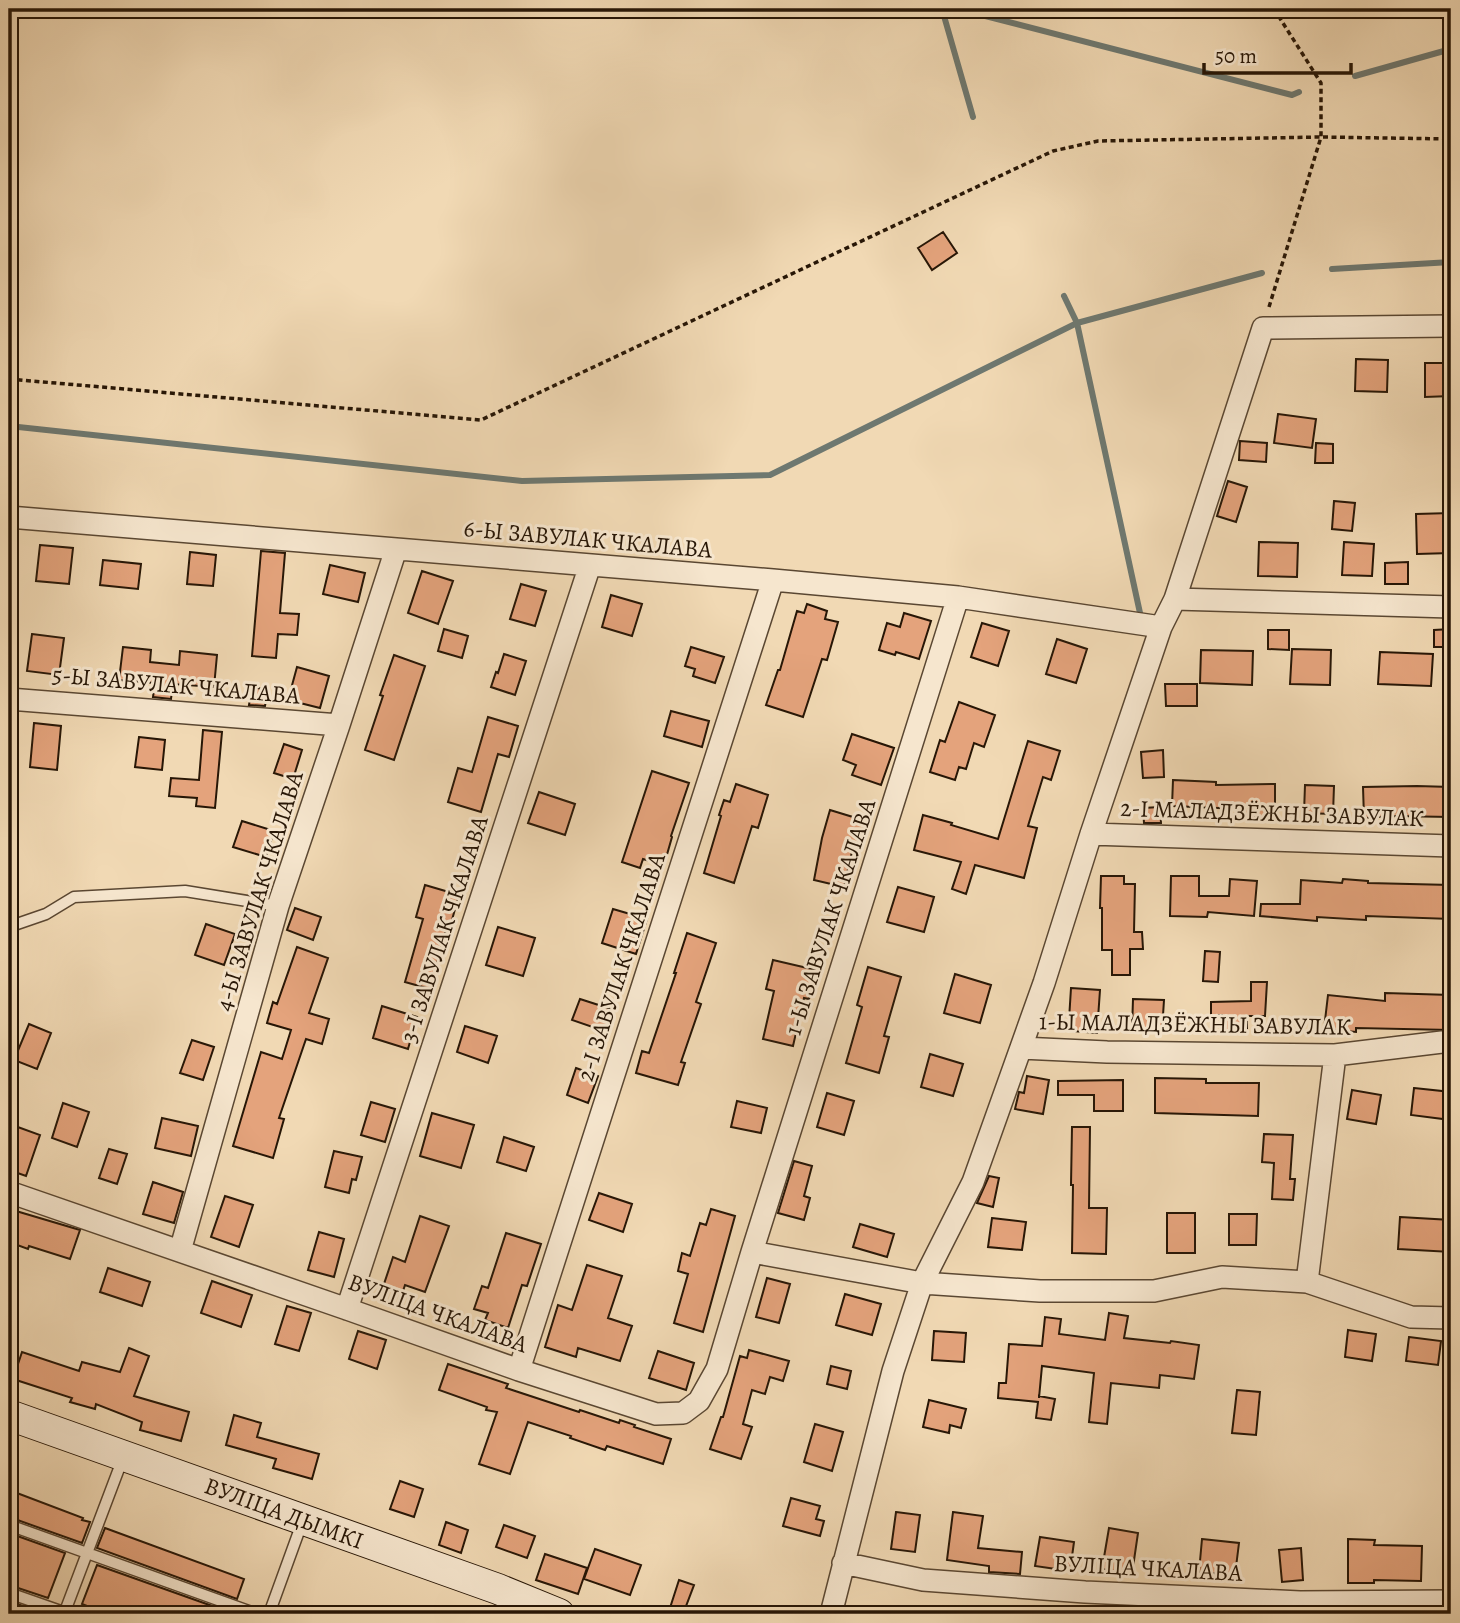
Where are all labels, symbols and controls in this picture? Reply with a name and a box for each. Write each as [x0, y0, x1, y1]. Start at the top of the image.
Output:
scale bar [1204, 32, 1352, 76]
text: 50 m [1215, 42, 1257, 70]
street label: 6-Ы ЗАВУЛАК ЧКАЛАВА [462, 512, 715, 566]
street label: 5-Ы ЗАВУЛАК ЧКАЛАВА [51, 658, 302, 712]
street label: 4-Ы ЗАВУЛАК ЧКАЛАВА [207, 766, 311, 1015]
street label: 2-І МАЛАДЗЁЖНЫ ЗАВУЛАК [1120, 792, 1425, 834]
street label: 1-Ы ЗАВУЛАК ЧКАЛАВА [777, 794, 884, 1039]
street label: 3-І ЗАВУЛАК ЧКАЛАВА [392, 811, 496, 1047]
street label: 2-І ЗАВУЛАК ЧКАЛАВА [569, 848, 673, 1085]
street label: 1-Ы МАЛАДЗЁЖНЫ ЗАВУЛАК [1039, 1005, 1352, 1043]
street label: ВУЛІЦА ЧКАЛАВА [344, 1266, 533, 1361]
street label: ВУЛІЦА ДЫМКІ [200, 1469, 368, 1557]
street label: ВУЛІЦА ЧКАЛАВА [1053, 1547, 1244, 1589]

